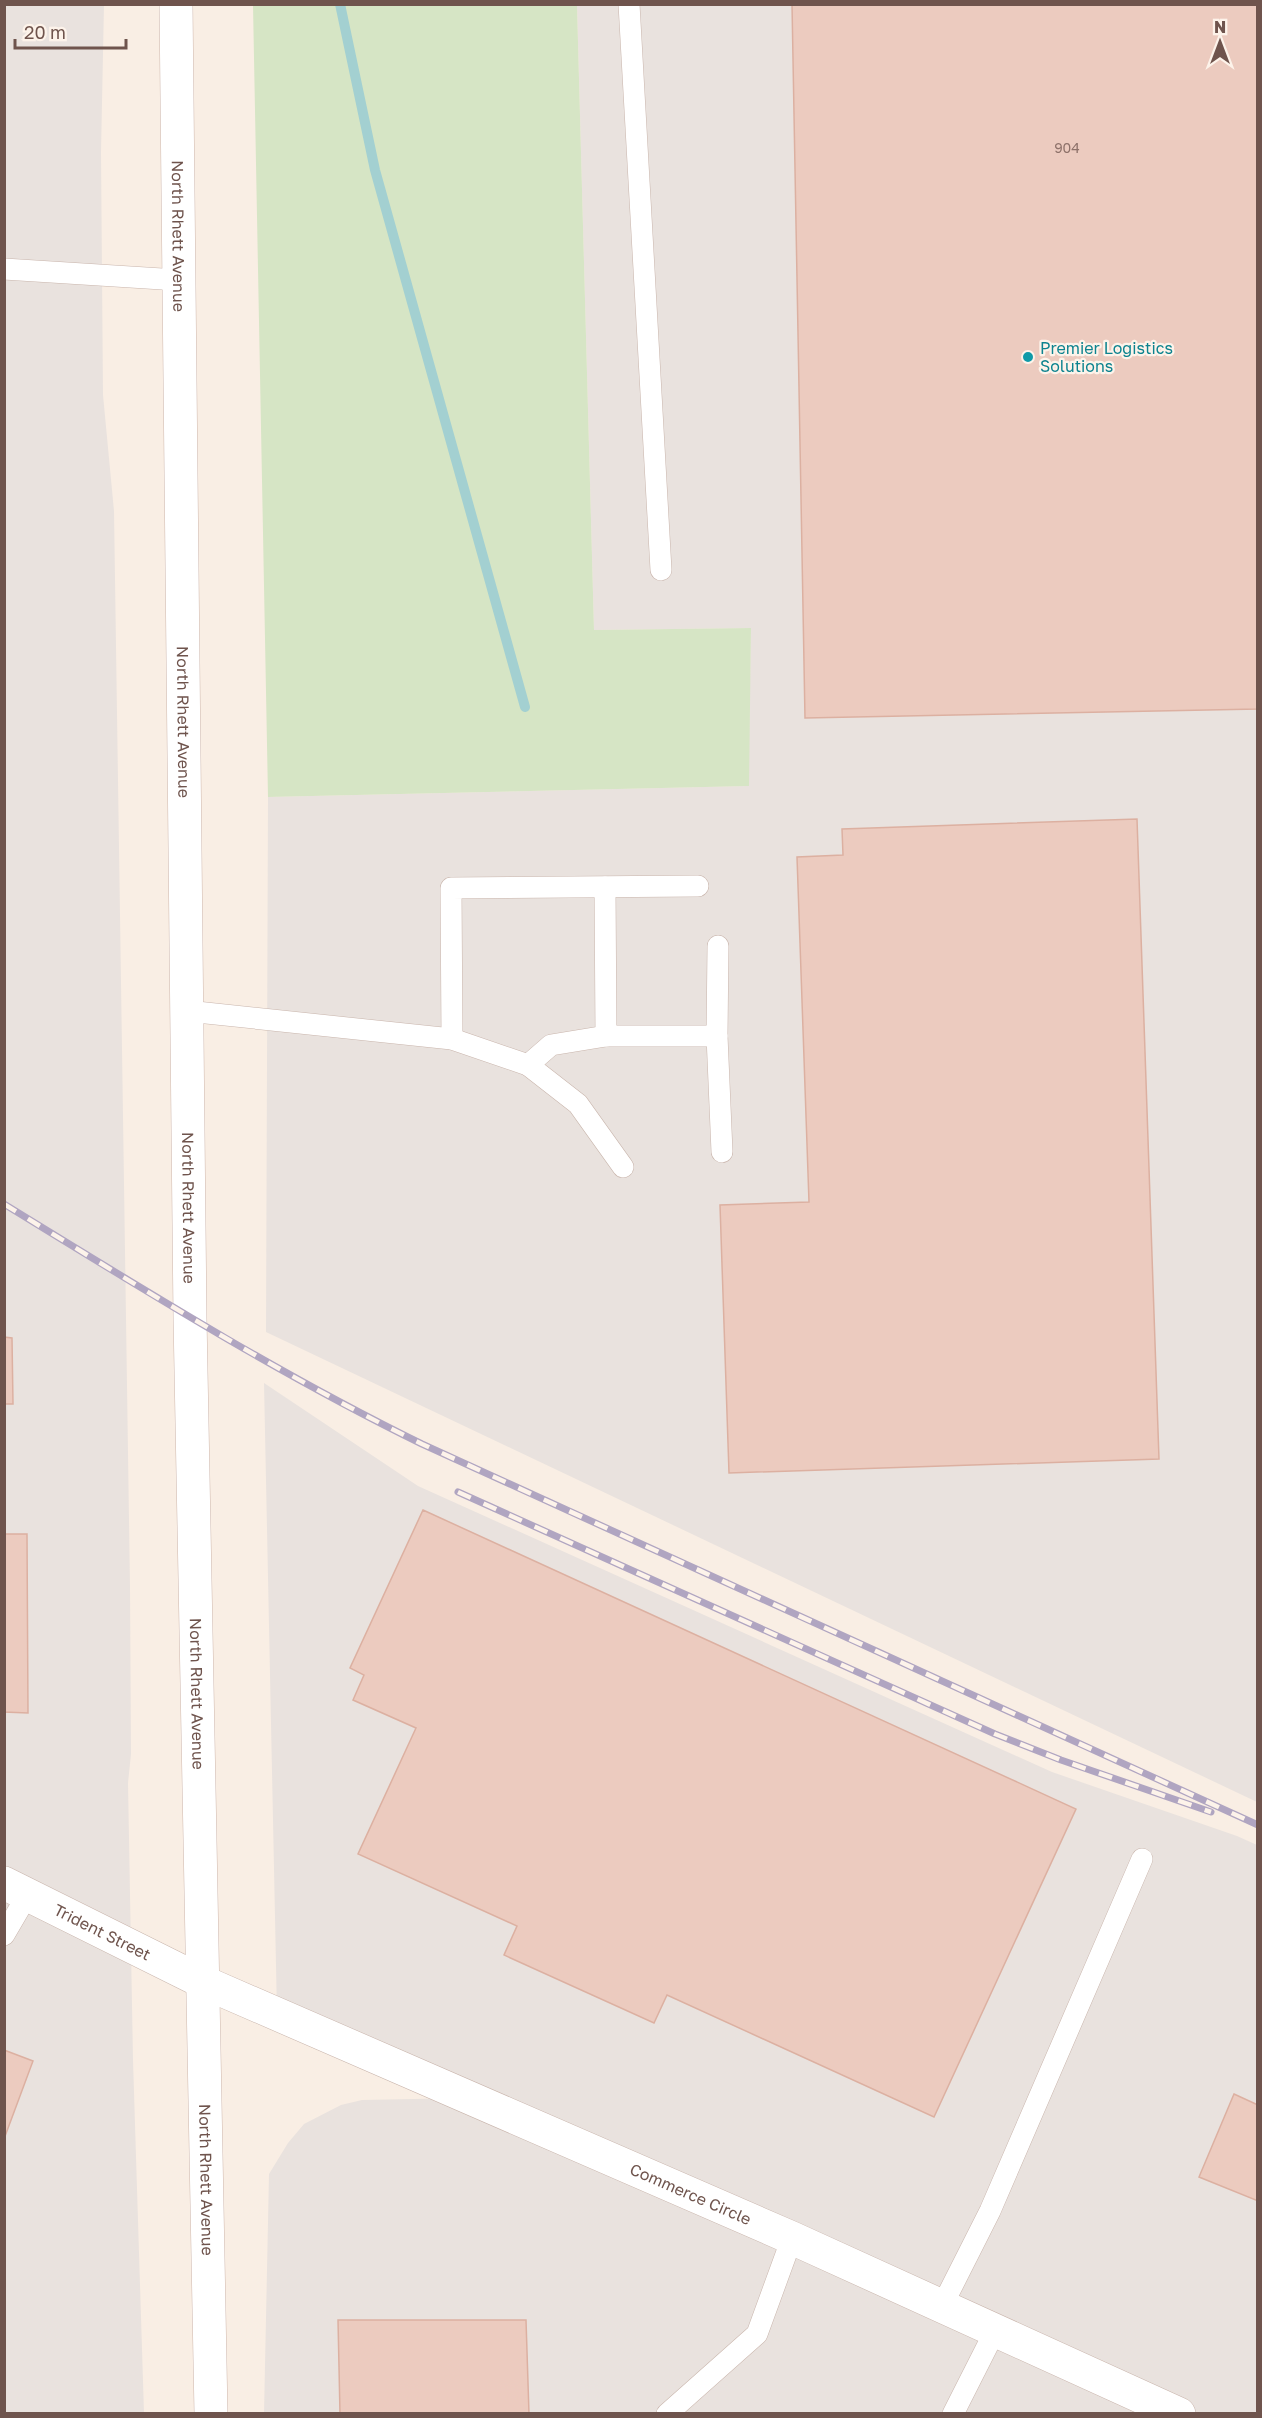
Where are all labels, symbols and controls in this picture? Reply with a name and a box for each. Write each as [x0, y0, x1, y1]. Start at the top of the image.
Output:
scale bar [15, 12, 126, 50]
north arrow [1190, 12, 1250, 72]
text: N [1214, 17, 1226, 37]
text: 20 m [24, 21, 66, 43]
house number: 904 [1054, 139, 1080, 156]
street label: North Rhett Avenue [168, 160, 189, 312]
place label: Premier Logistics Solutions [1040, 338, 1173, 376]
marker: Premier Logistics Solutions [1021, 350, 1035, 364]
street label: North Rhett Avenue [173, 646, 194, 798]
street label: North Rhett Avenue [178, 1132, 200, 1284]
street label: North Rhett Avenue [186, 1618, 209, 1770]
street label: Trident Street [51, 1900, 154, 1964]
street label: North Rhett Avenue [195, 2104, 218, 2256]
street label: Commerce Circle [627, 2159, 755, 2229]

